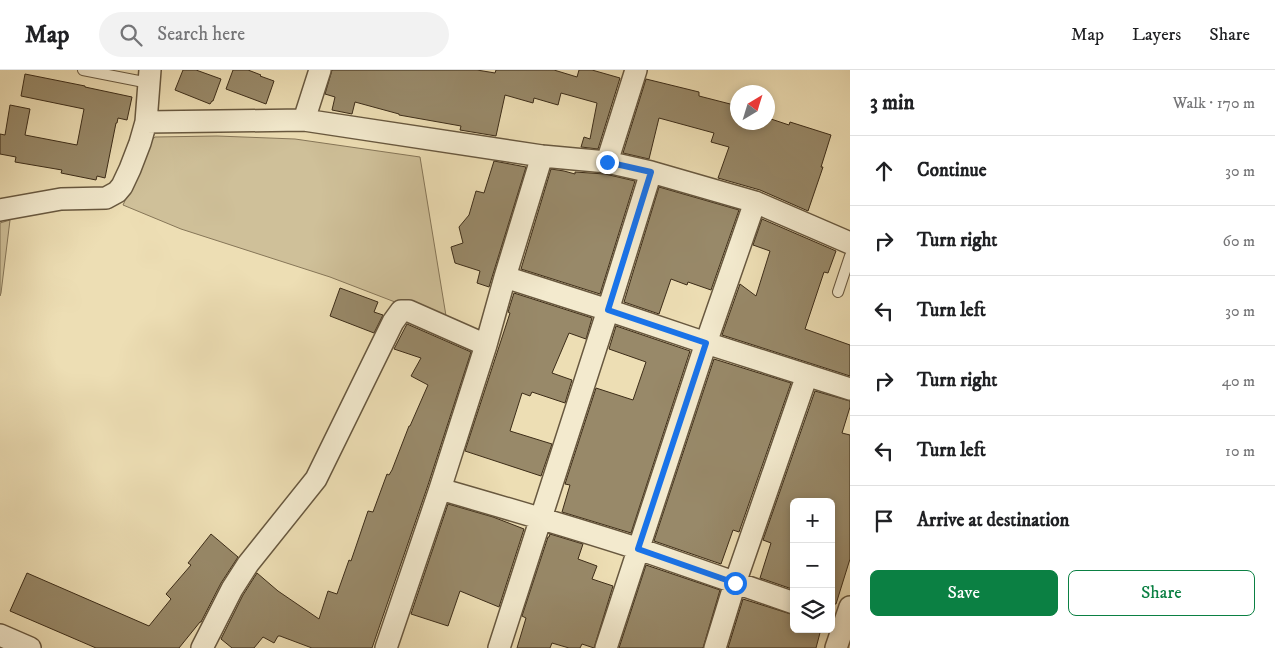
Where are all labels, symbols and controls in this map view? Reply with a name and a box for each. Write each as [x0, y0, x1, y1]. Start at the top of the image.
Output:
search box [99, 12, 449, 57]
text: Map [25, 20, 69, 50]
icon: search [117, 21, 145, 49]
text: Search here [157, 23, 245, 46]
text: Map [1071, 24, 1104, 46]
text: Layers [1132, 24, 1181, 46]
text: Share [1209, 24, 1250, 46]
north arrow [730, 85, 775, 130]
text: 3 min [870, 90, 915, 116]
text: Walk · 170 m [1173, 93, 1255, 113]
route end [596, 151, 619, 174]
icon: ahead [870, 157, 898, 185]
text: Continue [917, 159, 987, 182]
text: 30 m [1225, 161, 1255, 181]
icon: right [870, 227, 898, 255]
text: Turn right [917, 229, 997, 252]
text: 60 m [1223, 231, 1255, 251]
icon: left [870, 297, 898, 325]
text: Turn left [917, 299, 986, 322]
text: 30 m [1225, 301, 1255, 321]
icon: right [870, 367, 898, 395]
text: Turn right [917, 369, 997, 392]
text: 40 m [1222, 371, 1255, 391]
icon: left [870, 437, 898, 465]
text: Turn left [917, 439, 986, 462]
text: 10 m [1225, 441, 1255, 461]
map controls [790, 498, 835, 633]
button: + [790, 498, 835, 543]
icon: arrive [870, 507, 898, 535]
text: Arrive at destination [917, 509, 1069, 532]
button: − [790, 543, 835, 588]
button: Save [870, 570, 1058, 616]
button: Share [1068, 570, 1255, 616]
route start [724, 572, 747, 595]
button: layers [790, 588, 835, 633]

